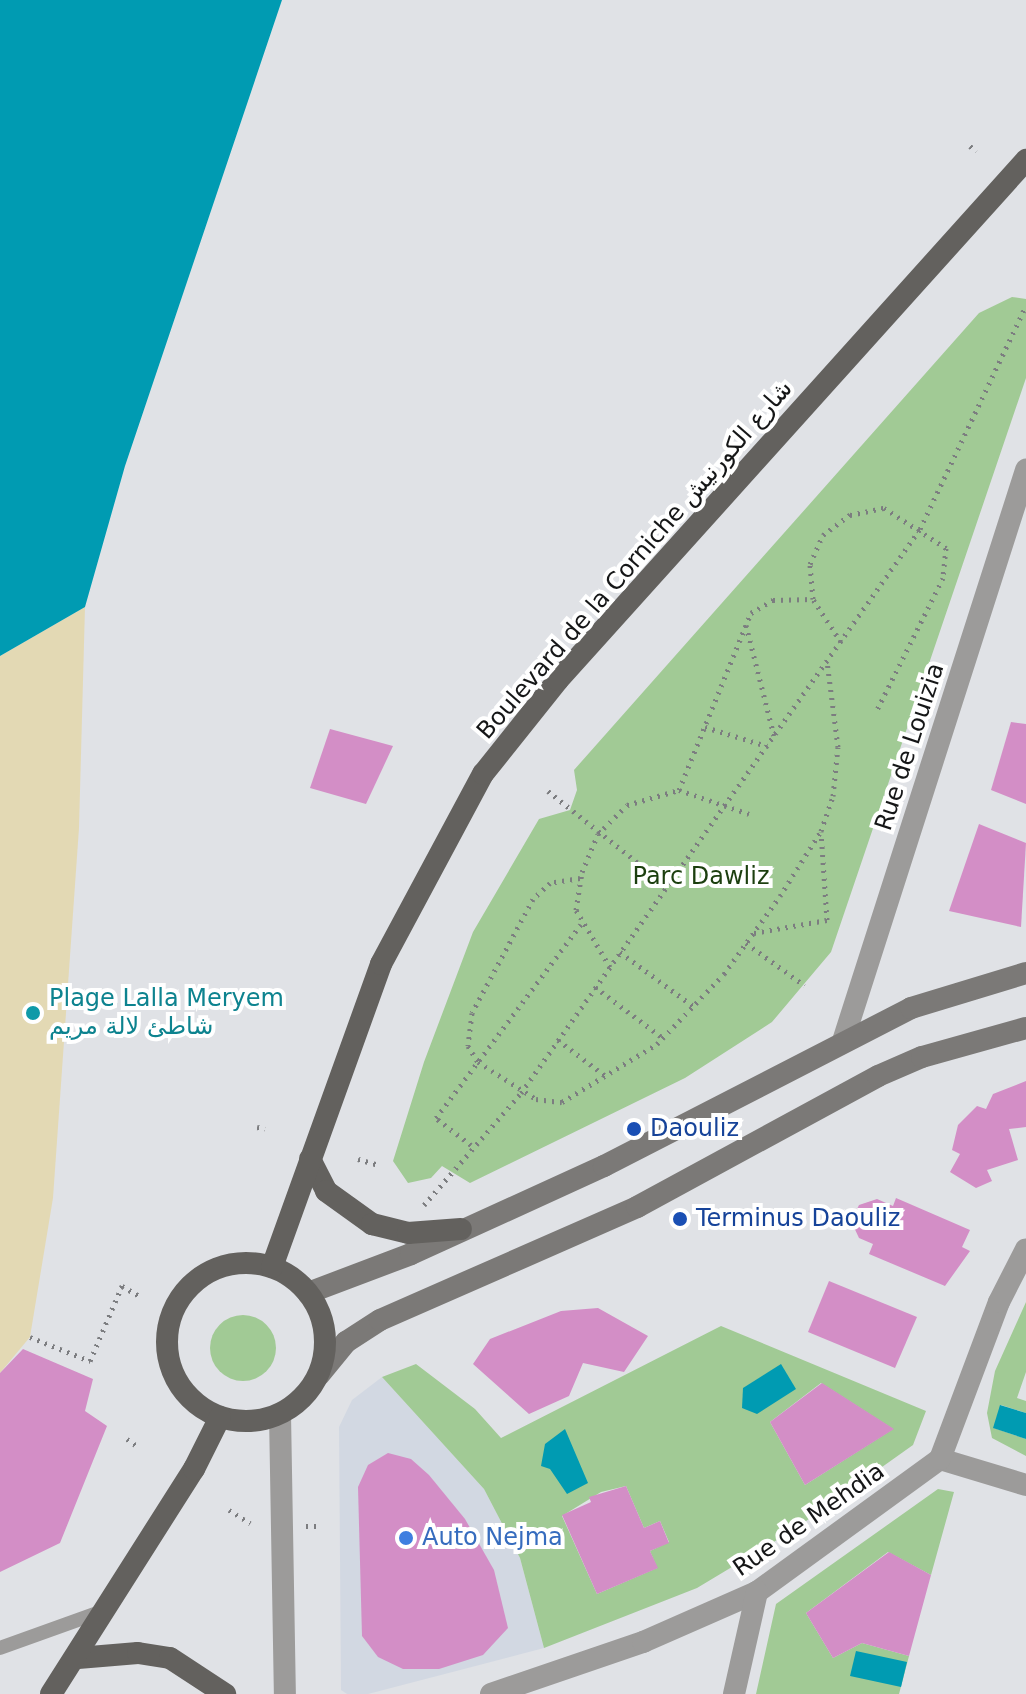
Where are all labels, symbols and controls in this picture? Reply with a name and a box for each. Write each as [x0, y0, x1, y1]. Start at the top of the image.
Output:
street label: Boulevard de la Corniche شارع الكورنيش [471, 375, 799, 745]
street label: Rue de Louizia [869, 660, 951, 834]
park label: Parc Dawliz [632, 863, 770, 891]
place label: Plage Lalla Meryem شاطئ لالة مريم [49, 985, 284, 1041]
marker: Plage Lalla Meryem شاطئ لالة مريم [24, 1004, 42, 1022]
place label: Daouliz [650, 1115, 739, 1143]
marker: Daouliz [625, 1120, 643, 1138]
place label: Terminus Daouliz [696, 1205, 900, 1233]
marker: Terminus Daouliz [671, 1210, 689, 1228]
street label: Rue de Mehdia [728, 1457, 890, 1583]
place label: Auto Nejma [422, 1524, 563, 1552]
marker: Auto Nejma [397, 1529, 415, 1547]

